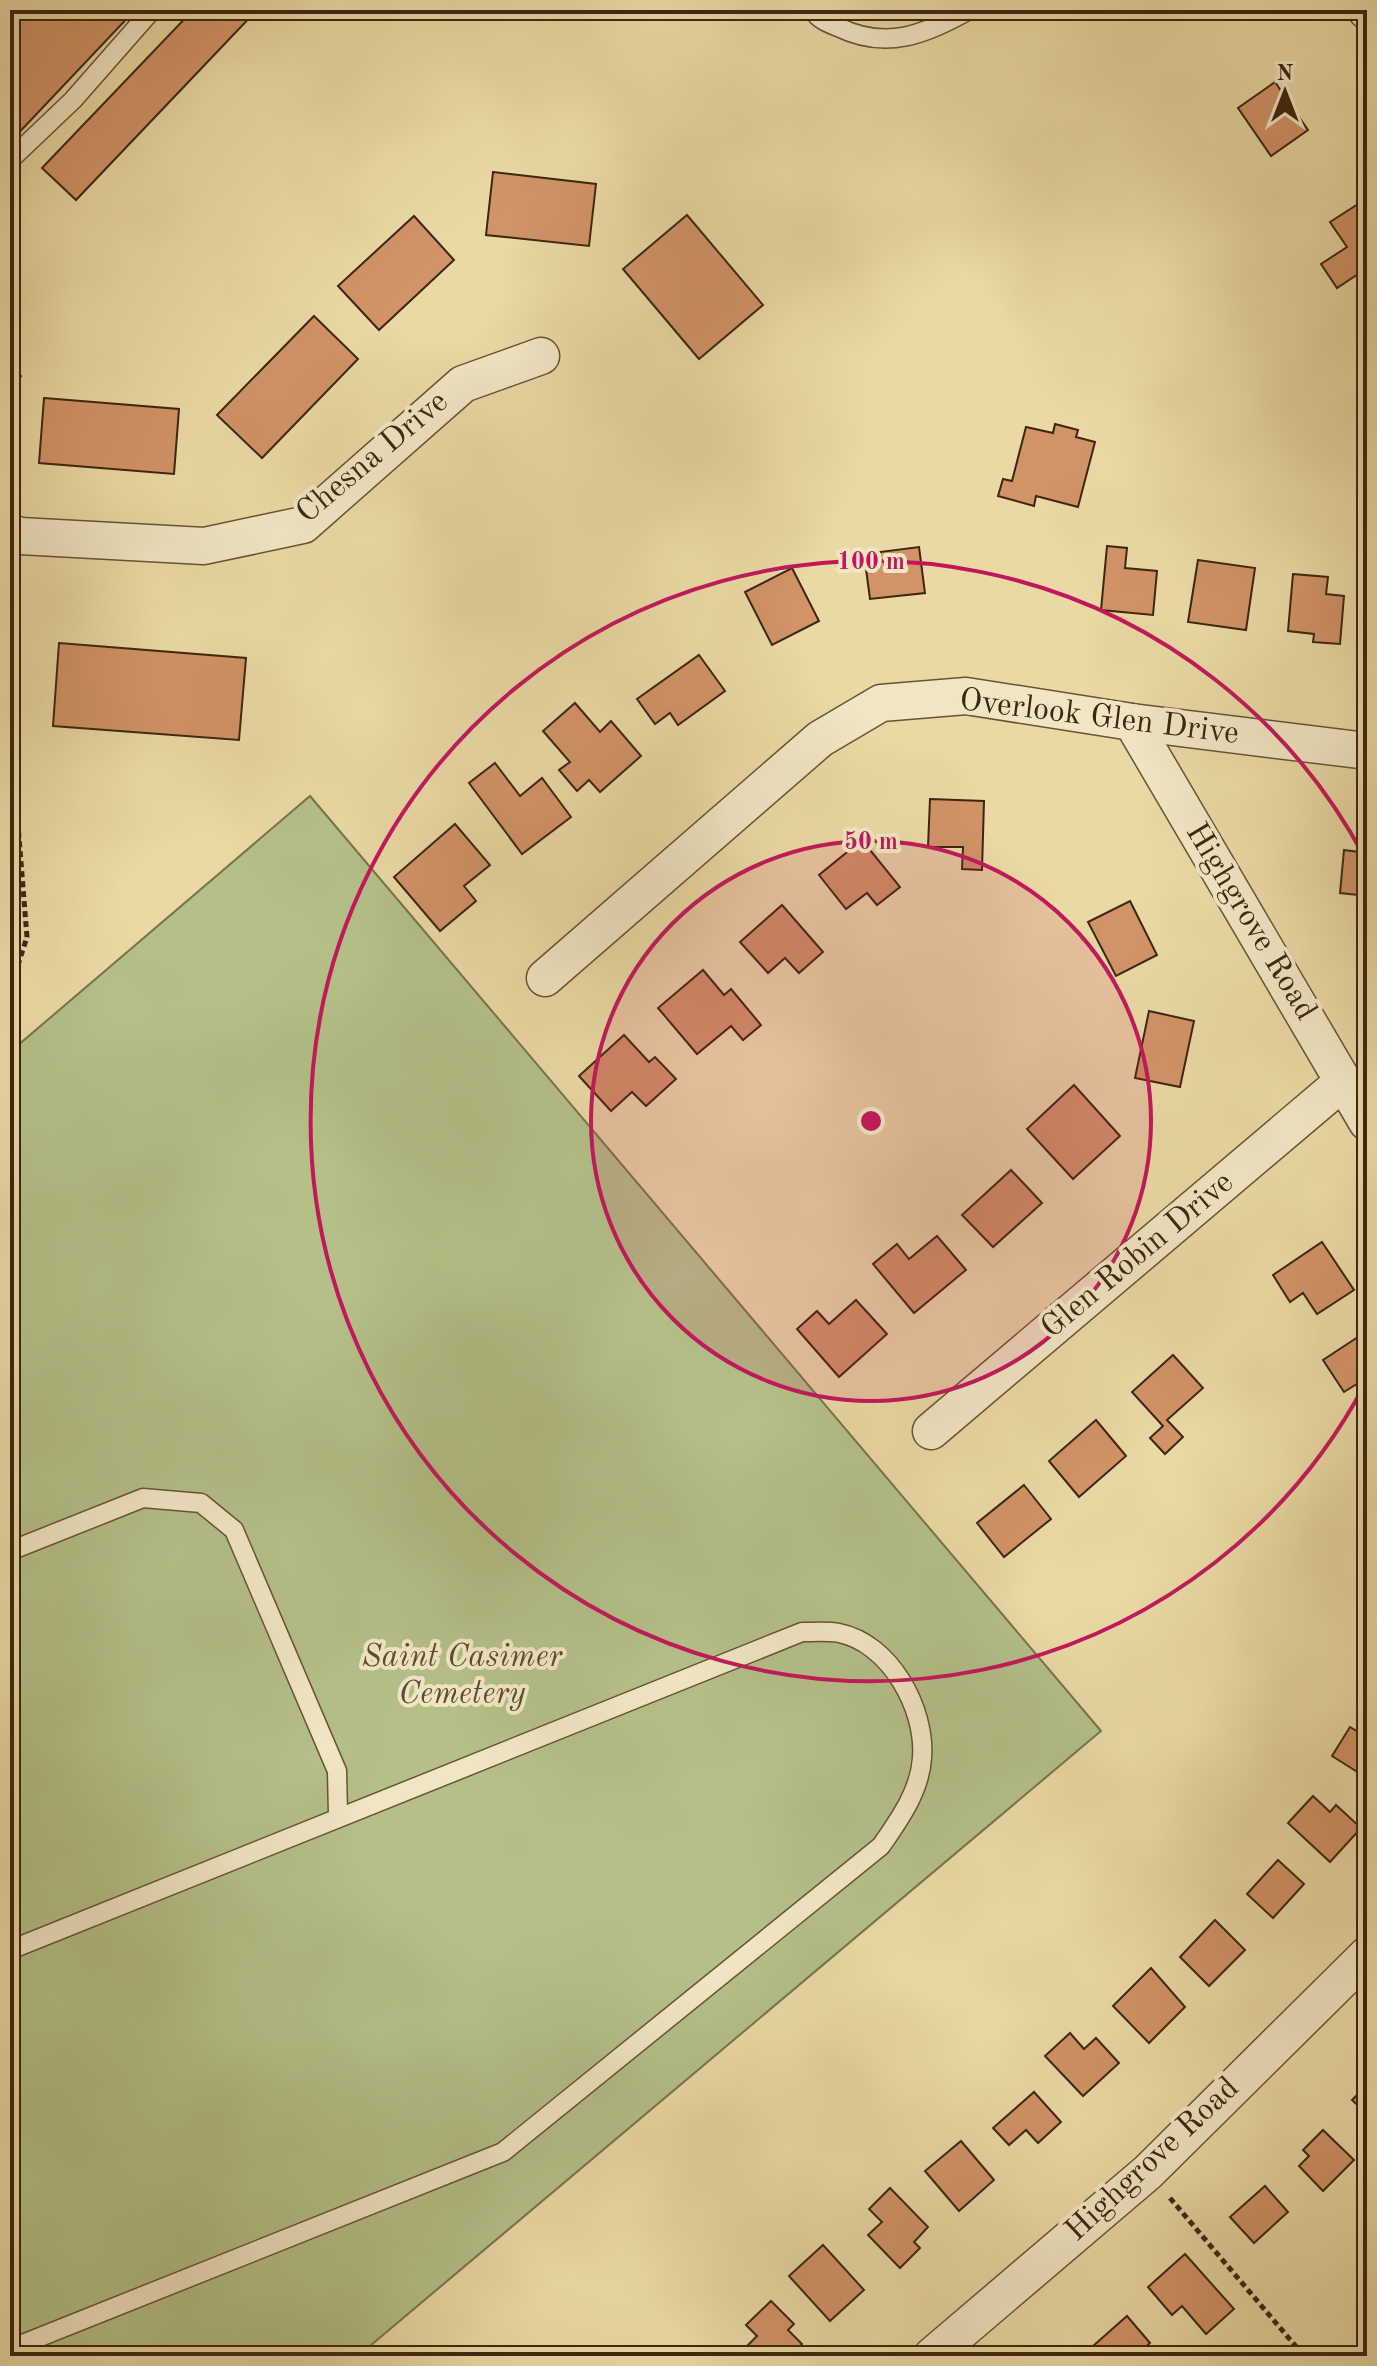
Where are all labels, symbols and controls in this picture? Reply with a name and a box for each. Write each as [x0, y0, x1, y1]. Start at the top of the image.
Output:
north arrow [1245, 52, 1325, 132]
text: N [1277, 63, 1294, 85]
street label: Chesna Drive [291, 386, 455, 530]
text: 100 m [837, 551, 905, 575]
street label: Overlook Glen Drive [958, 685, 1240, 751]
street label: Highgrove Road [1179, 818, 1321, 1026]
text: 50 m [844, 830, 898, 855]
centre of rings [857, 1107, 885, 1135]
street label: Glen Robin Drive [1036, 1167, 1240, 1345]
park label: Saint Casimer Cemetery [362, 1642, 564, 1711]
street label: Highgrove Road [1060, 2072, 1246, 2248]

